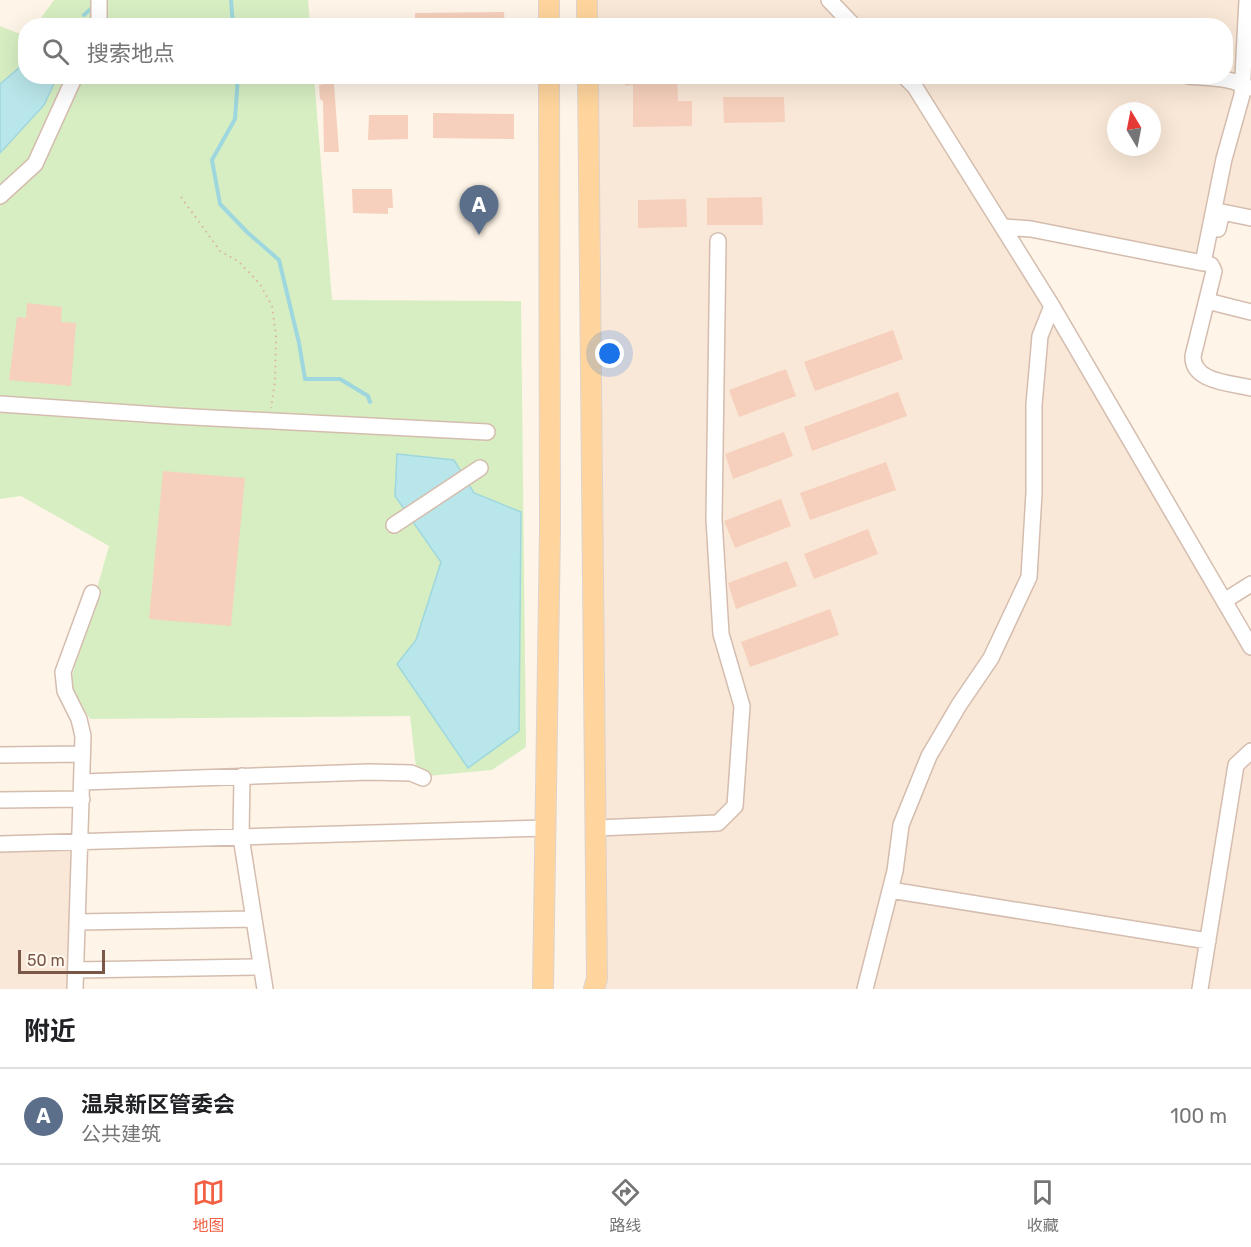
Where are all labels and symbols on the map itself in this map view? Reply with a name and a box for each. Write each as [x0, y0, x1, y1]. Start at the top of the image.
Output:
north arrow [1107, 102, 1161, 156]
pin: A [460, 186, 498, 235]
your location [595, 339, 624, 368]
scale bar [18, 947, 105, 974]

